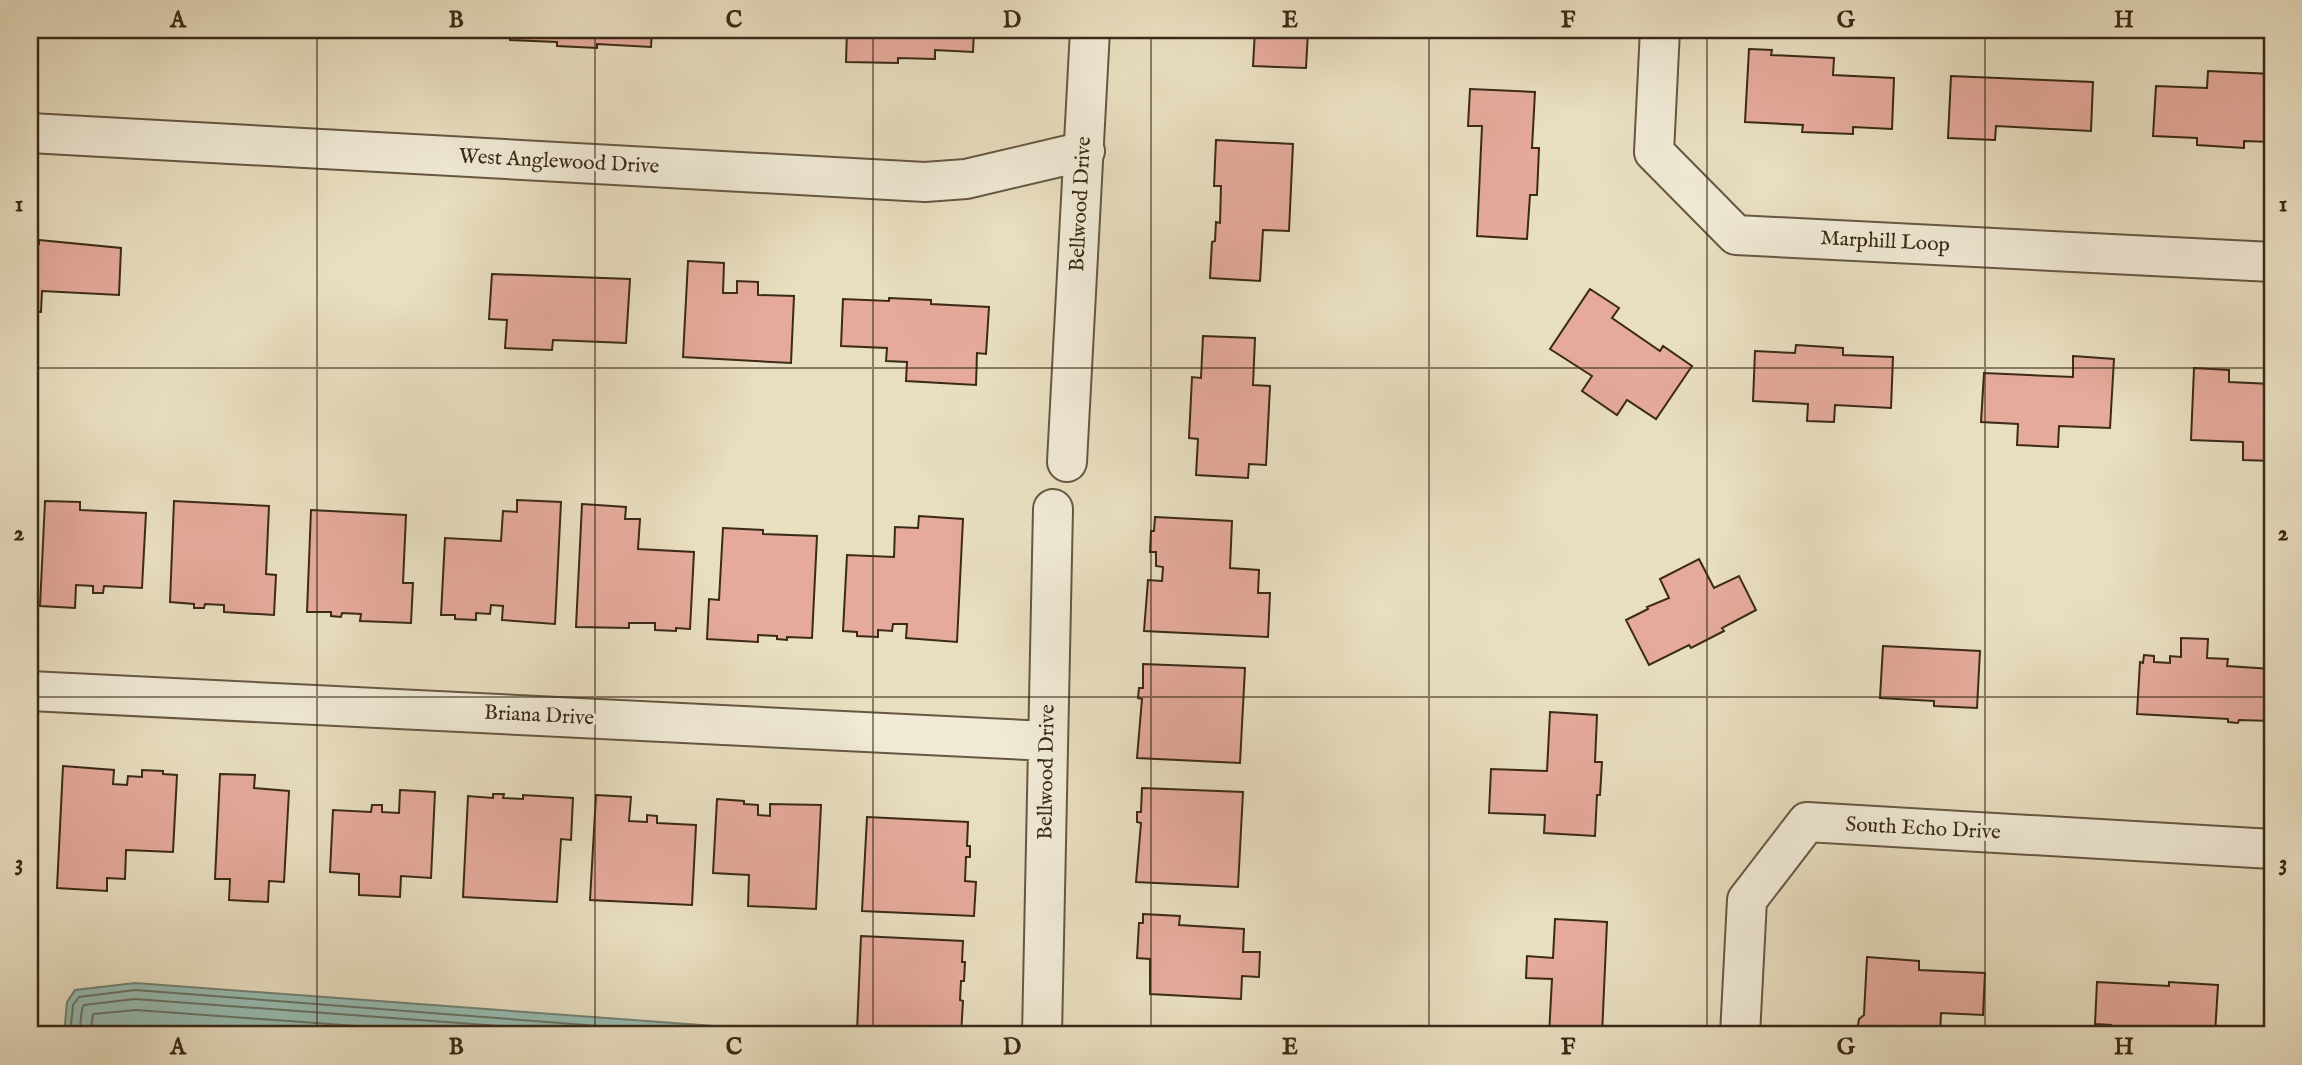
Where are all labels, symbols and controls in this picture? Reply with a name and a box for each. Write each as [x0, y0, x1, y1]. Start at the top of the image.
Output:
text: A [169, 6, 187, 35]
text: B [448, 6, 464, 35]
text: C [726, 6, 743, 35]
text: D [1003, 6, 1021, 35]
text: E [1282, 6, 1298, 35]
text: F [1561, 6, 1576, 35]
text: G [1837, 6, 1856, 35]
text: H [2114, 6, 2134, 35]
street label: Bellwood Drive [1064, 135, 1098, 272]
street label: West Anglewood Drive [458, 143, 660, 181]
text: 1 [15, 190, 23, 219]
text: 1 [2279, 190, 2287, 219]
street label: Marphill Loop [1819, 225, 1951, 259]
text: 2 [14, 519, 25, 548]
text: 2 [2278, 519, 2289, 548]
street label: Briana Drive [483, 700, 595, 732]
street label: Bellwood Drive [1032, 704, 1062, 840]
street label: South Echo Drive [1845, 811, 2002, 847]
text: 3 [15, 849, 23, 878]
text: 3 [2279, 849, 2287, 878]
text: A [169, 1033, 187, 1062]
text: B [448, 1033, 464, 1062]
text: C [726, 1033, 743, 1062]
text: D [1003, 1033, 1021, 1062]
text: E [1282, 1033, 1298, 1062]
text: F [1561, 1033, 1576, 1062]
text: G [1837, 1033, 1856, 1062]
text: H [2114, 1033, 2134, 1062]

